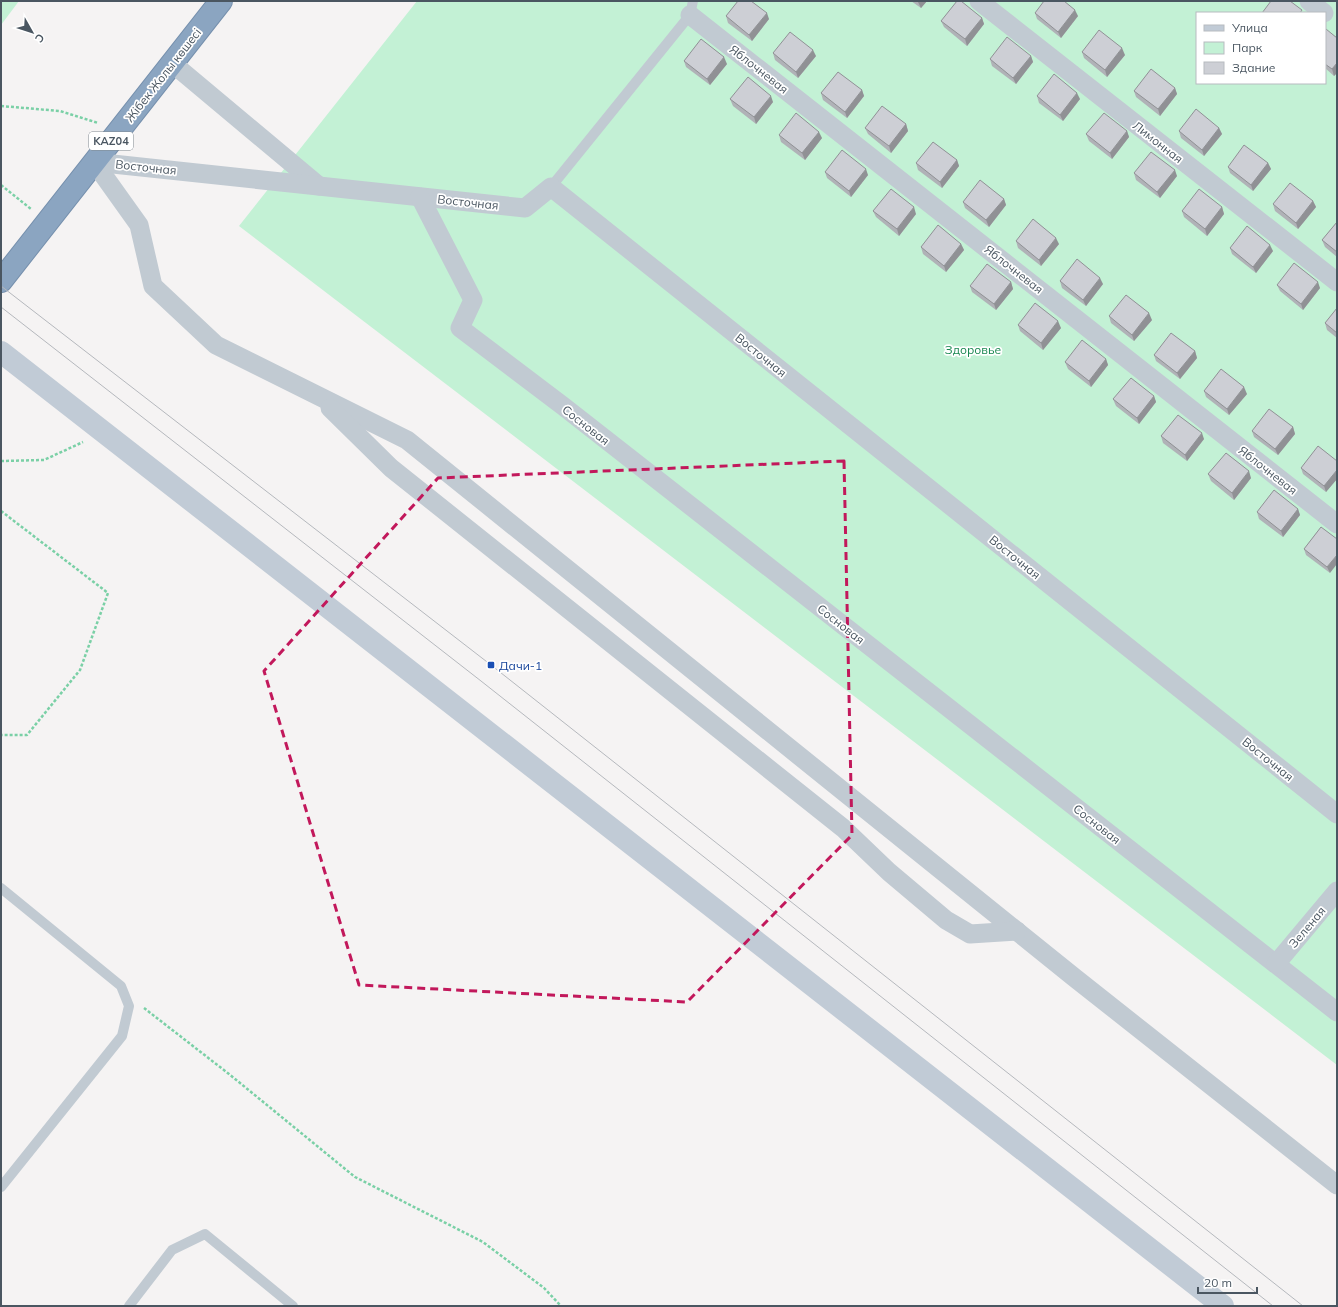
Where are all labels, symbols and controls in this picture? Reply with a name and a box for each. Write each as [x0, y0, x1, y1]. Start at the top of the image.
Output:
north arrow [12, 12, 52, 52]
legend [1196, 12, 1326, 84]
text: Улица [1231, 20, 1268, 35]
street label: Жібек Жолы көшесі [122, 25, 204, 125]
text: С [32, 31, 48, 46]
text: Парк [1232, 40, 1263, 55]
street label: Яблочневая [727, 41, 791, 97]
text: Здание [1232, 60, 1276, 75]
street label: Лимонная [1130, 118, 1186, 166]
road number: KАZ04 [89, 132, 133, 150]
street label: Восточная [115, 156, 177, 178]
street label: Восточная [437, 191, 499, 213]
street label: Яблочневая [982, 241, 1046, 297]
street label: Восточная [732, 330, 790, 380]
park label: Здоровье [945, 342, 1002, 357]
street label: Сосновая [559, 402, 613, 448]
street label: Яблочневая [1236, 442, 1300, 498]
street label: Восточная [986, 532, 1044, 582]
street label: Сосновая [814, 601, 868, 647]
place label: Дачи-1 [499, 658, 542, 673]
marker: Дачи-1 [486, 660, 496, 670]
street label: Восточная [1239, 734, 1297, 784]
street label: Сосновая [1070, 801, 1124, 847]
street label: Зеленая [1285, 903, 1329, 951]
scale bar [1198, 1269, 1257, 1295]
text: 20 m [1204, 1275, 1232, 1290]

